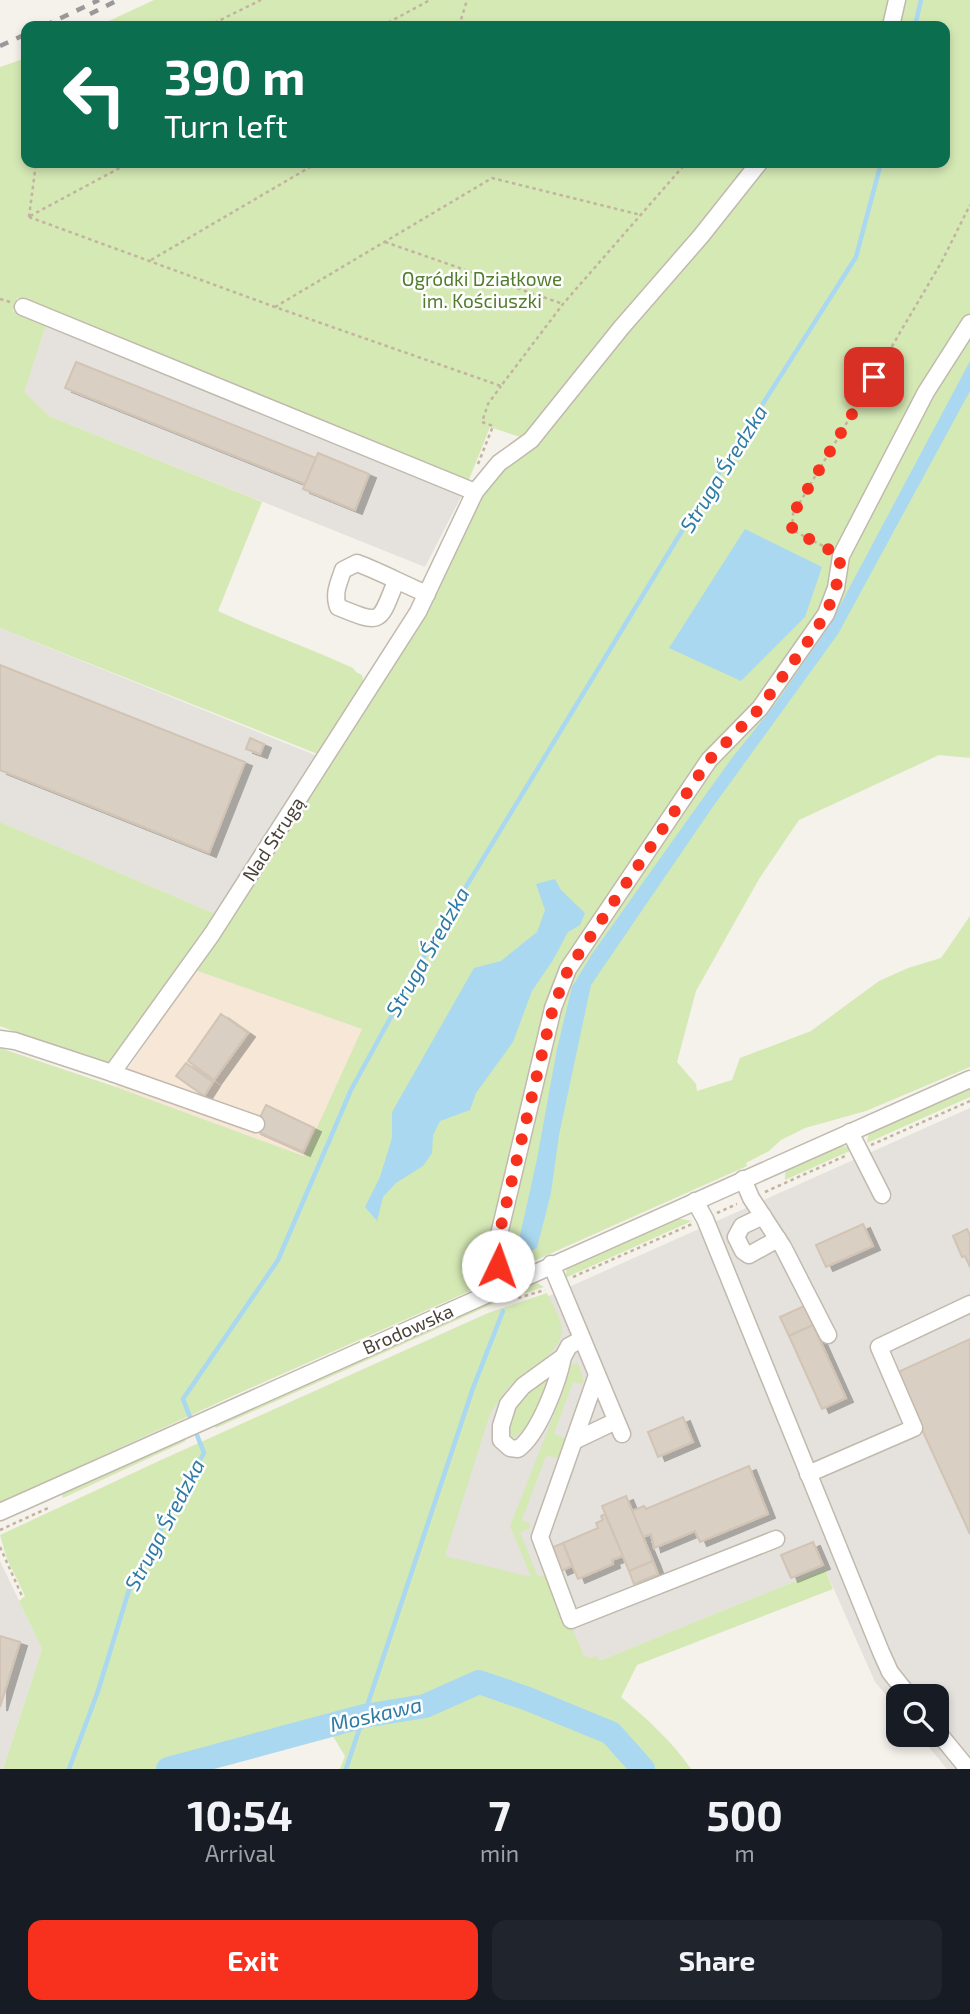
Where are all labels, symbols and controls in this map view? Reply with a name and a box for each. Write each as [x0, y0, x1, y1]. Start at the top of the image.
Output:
text: 390 m [164, 46, 305, 105]
icon: left [49, 49, 140, 140]
text: Turn left [164, 106, 288, 144]
park label: Ogródki Działkowe im. Kościuszki [402, 267, 562, 312]
pin [844, 347, 904, 407]
icon: arrive [855, 358, 893, 396]
water label: Struga Średzka [674, 400, 772, 536]
street label: Nad Strugą [237, 792, 308, 885]
water label: Struga Średzka [380, 882, 474, 1020]
position arrow [461, 1229, 535, 1303]
street label: Brodowska [359, 1298, 457, 1359]
water label: Struga Średzka [119, 1454, 209, 1594]
map controls [886, 1684, 949, 1747]
button: search [886, 1684, 949, 1747]
water label: Moskawa [327, 1691, 424, 1736]
text: 10:54 [187, 1789, 293, 1839]
text: 7 [489, 1789, 511, 1839]
text: 500 [707, 1789, 783, 1839]
text: Arrival [205, 1839, 275, 1867]
text: min [480, 1839, 519, 1867]
text: m [735, 1839, 755, 1867]
button: Exit [28, 1920, 478, 2000]
button: Share [492, 1920, 942, 2000]

